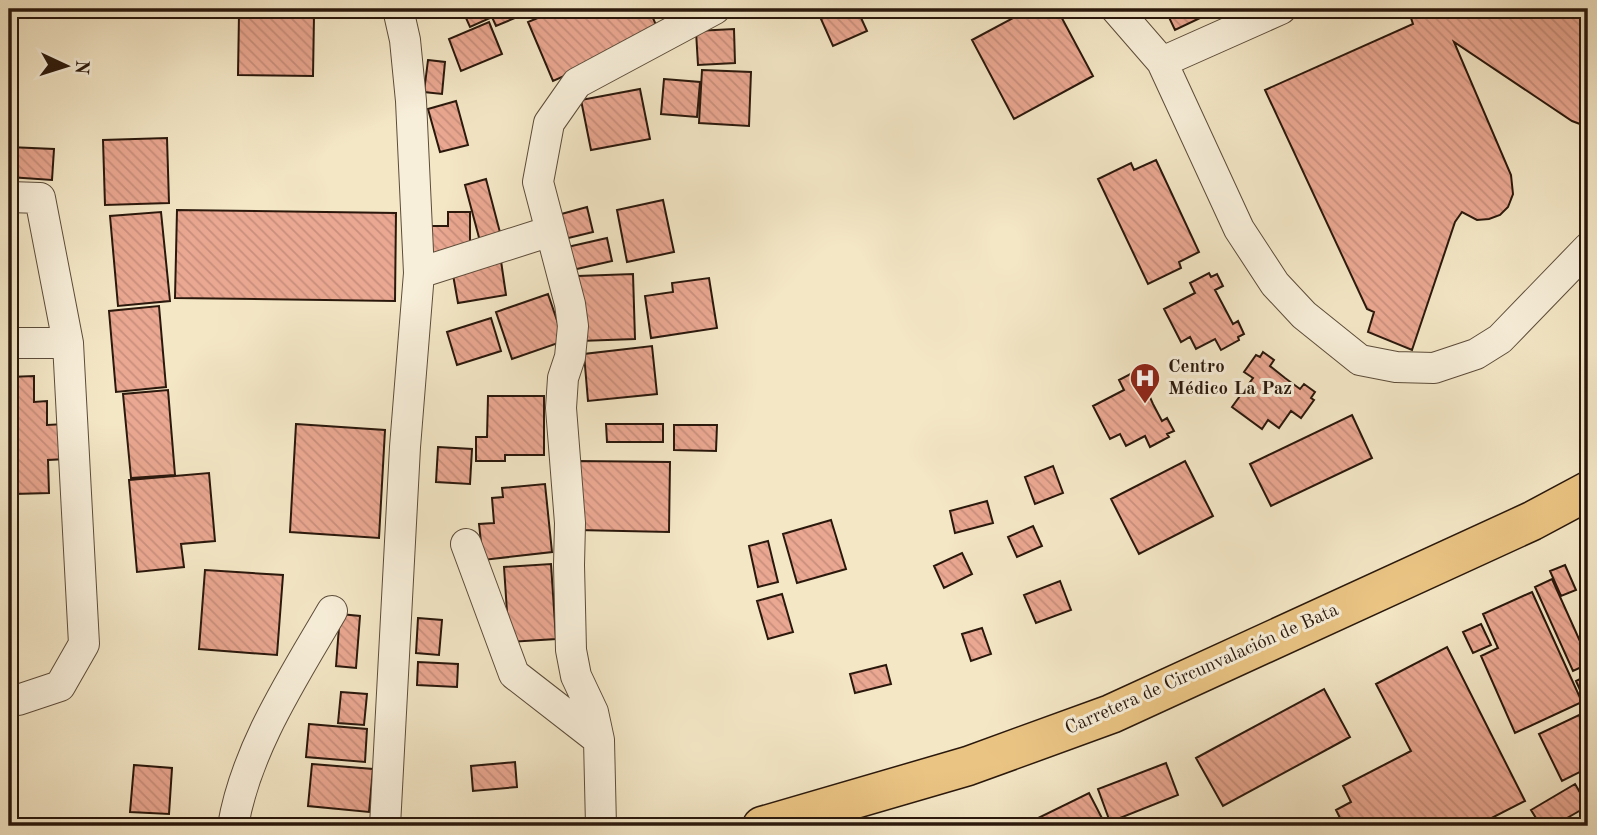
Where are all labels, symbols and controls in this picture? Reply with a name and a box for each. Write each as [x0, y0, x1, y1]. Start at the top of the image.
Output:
north arrow [32, 32, 102, 102]
text: N [70, 59, 90, 75]
place label: Centro Médico La Paz [1168, 358, 1292, 399]
hospital icon: Centro Médico La Paz [1128, 361, 1162, 405]
street label: Carretera de Circunvalación de Bata [1063, 601, 1342, 739]

